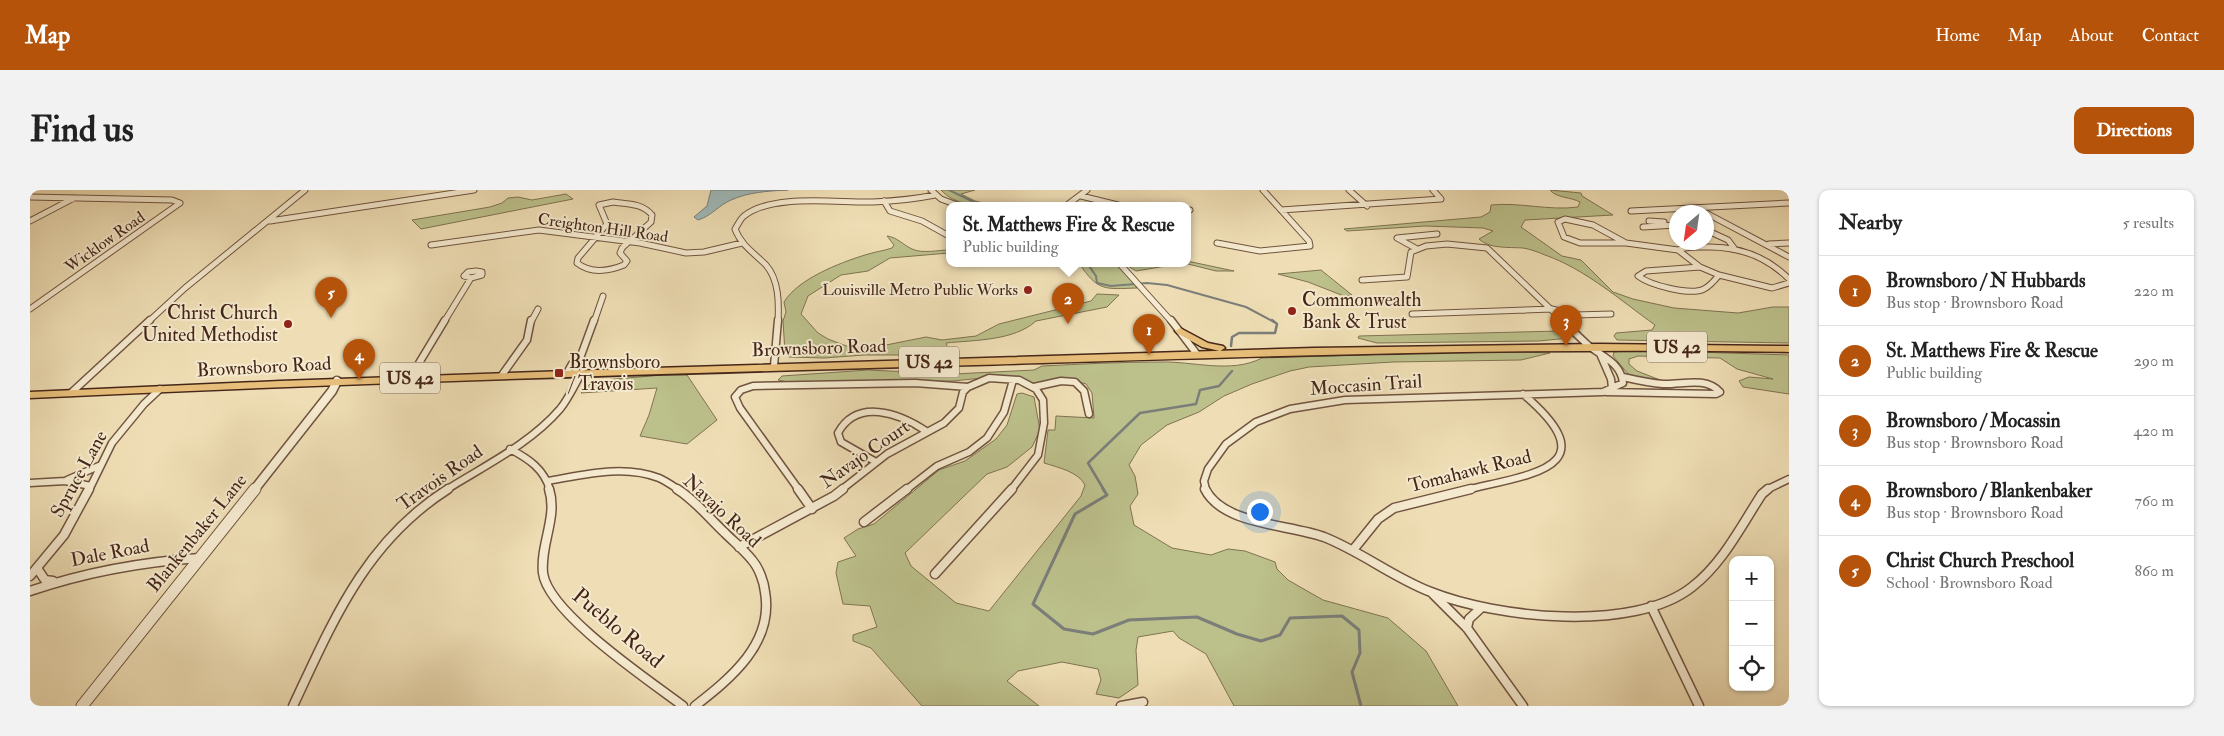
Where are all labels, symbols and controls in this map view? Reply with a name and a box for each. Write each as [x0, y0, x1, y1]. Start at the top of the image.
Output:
text: Map [25, 20, 70, 51]
text: Home [1935, 24, 1980, 47]
text: Map [2008, 24, 2042, 47]
text: About [2070, 24, 2114, 47]
text: Contact [2142, 24, 2199, 47]
button: Directions [2074, 107, 2194, 154]
text: Find us [30, 108, 134, 152]
popup [946, 202, 1191, 267]
north arrow [1669, 205, 1714, 250]
street label: Wicklow Road [60, 207, 149, 277]
street label: Creighton Hill Road [537, 209, 670, 247]
text: Nearby [1839, 209, 1902, 236]
text: St. Matthews Fire & Rescue [963, 213, 1174, 237]
text: 5 results [2123, 213, 2174, 233]
text: Public building [963, 237, 1059, 257]
text: Brownsboro / N Hubbards [1886, 269, 2085, 293]
pin: 5 [315, 277, 347, 318]
place label: Louisville Metro Public Works [822, 280, 1018, 300]
text: 1 [1852, 281, 1858, 301]
text: 220 m [2134, 281, 2174, 301]
pin: 2 [1052, 283, 1084, 324]
marker: Louisville Metro Public Works [1022, 284, 1034, 296]
place label: Commonwealth Bank & Trust [1302, 288, 1421, 334]
text: Bus stop · Brownsboro Road [1886, 293, 2063, 313]
place label: Christ Church United Methodist [142, 301, 278, 347]
marker: Commonwealth Bank & Trust [1286, 305, 1298, 317]
pin: 3 [1550, 305, 1582, 346]
pin: 1 [1133, 314, 1165, 355]
marker: Christ Church United Methodist [282, 318, 294, 330]
road number: US 42 [1647, 332, 1707, 362]
street label: Brownsboro Road [751, 334, 887, 362]
pin: 4 [343, 339, 375, 380]
text: St. Matthews Fire & Rescue [1886, 339, 2098, 363]
road number: US 42 [899, 346, 959, 378]
place label: Brownsboro / Travois [567, 350, 660, 396]
street label: Brownsboro Road [196, 351, 333, 383]
text: 2 [1851, 351, 1859, 371]
text: 290 m [2134, 351, 2174, 371]
road number: US 42 [380, 362, 440, 394]
text: Public building [1886, 363, 1982, 383]
marker: Brownsboro / Travois [553, 367, 565, 379]
street label: Moccasin Trail [1309, 369, 1423, 401]
text: Brownsboro / Mocassin [1886, 409, 2061, 433]
street label: Navajo Court [816, 414, 914, 494]
text: 3 [1852, 421, 1858, 441]
text: 420 m [2133, 421, 2174, 441]
street label: Spruce Lane [45, 426, 114, 522]
text: Bus stop · Brownsboro Road [1886, 433, 2063, 453]
street label: Travois Road [393, 439, 488, 516]
street label: Tomahawk Road [1406, 444, 1534, 498]
street label: Blankenbaker Lane [142, 469, 252, 597]
street label: Navajo Road [678, 469, 766, 553]
text: Brownsboro / Blankenbaker [1886, 479, 2092, 503]
text: 4 [1851, 491, 1859, 511]
text: 760 m [2135, 491, 2174, 511]
your location [1247, 499, 1273, 525]
text: Bus stop · Brownsboro Road [1886, 503, 2063, 523]
street label: Dale Road [69, 533, 152, 572]
text: Christ Church Preschool [1886, 549, 2074, 573]
map controls [1729, 556, 1774, 691]
button: + [1729, 556, 1774, 601]
text: 5 [1851, 561, 1859, 581]
text: 860 m [2134, 561, 2174, 581]
text: School · Brownsboro Road [1886, 573, 2053, 593]
street label: Pueblo Road [567, 582, 670, 674]
button: − [1729, 601, 1774, 646]
button: locate [1729, 646, 1774, 691]

